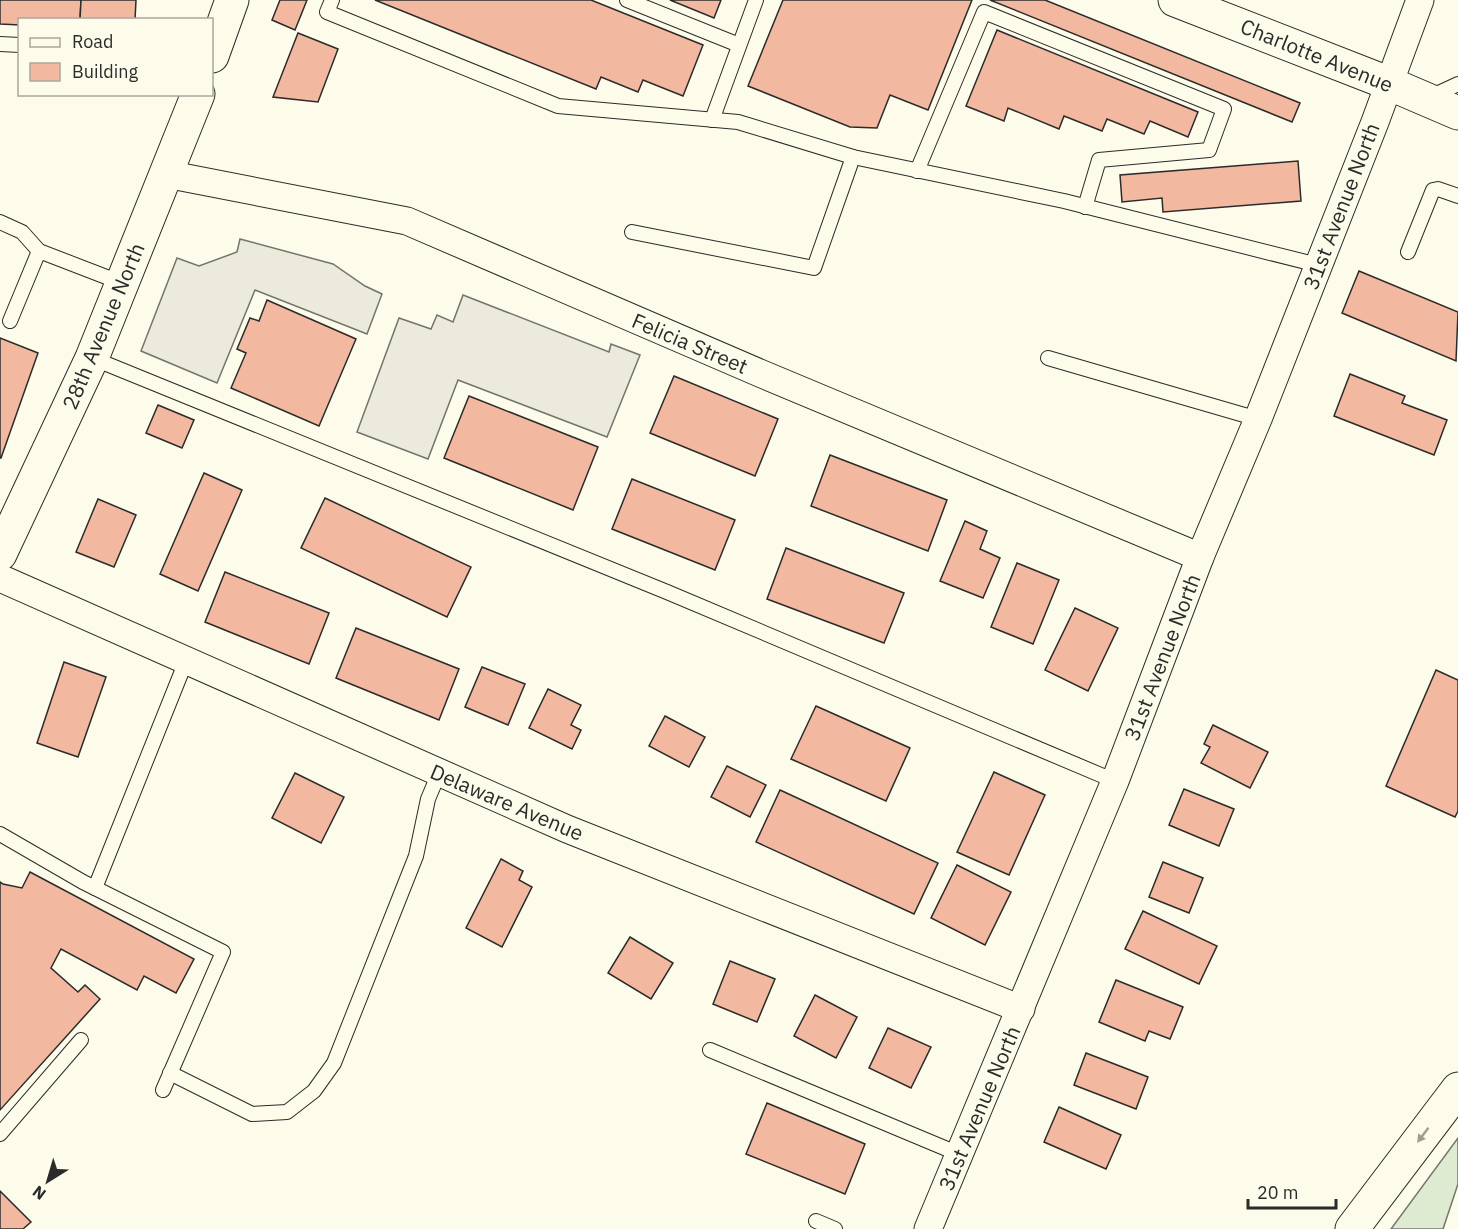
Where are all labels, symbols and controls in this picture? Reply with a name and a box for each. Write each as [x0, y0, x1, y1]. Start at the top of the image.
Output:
street label: Charlotte Avenue [1236, 12, 1398, 98]
legend [18, 18, 213, 96]
text: Road [72, 30, 113, 53]
text: Building [72, 60, 139, 83]
street label: 31st Avenue North [1296, 119, 1386, 293]
street label: 28th Avenue North [55, 238, 151, 414]
street label: Felicia Street [628, 306, 752, 380]
street label: 31st Avenue North [1117, 570, 1207, 744]
street label: Delaware Avenue [426, 757, 588, 847]
street label: 31st Avenue North [932, 1021, 1026, 1195]
one-way arrow [1417, 1128, 1429, 1143]
north arrow [18, 1151, 78, 1211]
scale bar [1248, 1172, 1336, 1210]
text: 20 m [1257, 1181, 1299, 1204]
text: N [28, 1182, 50, 1204]

